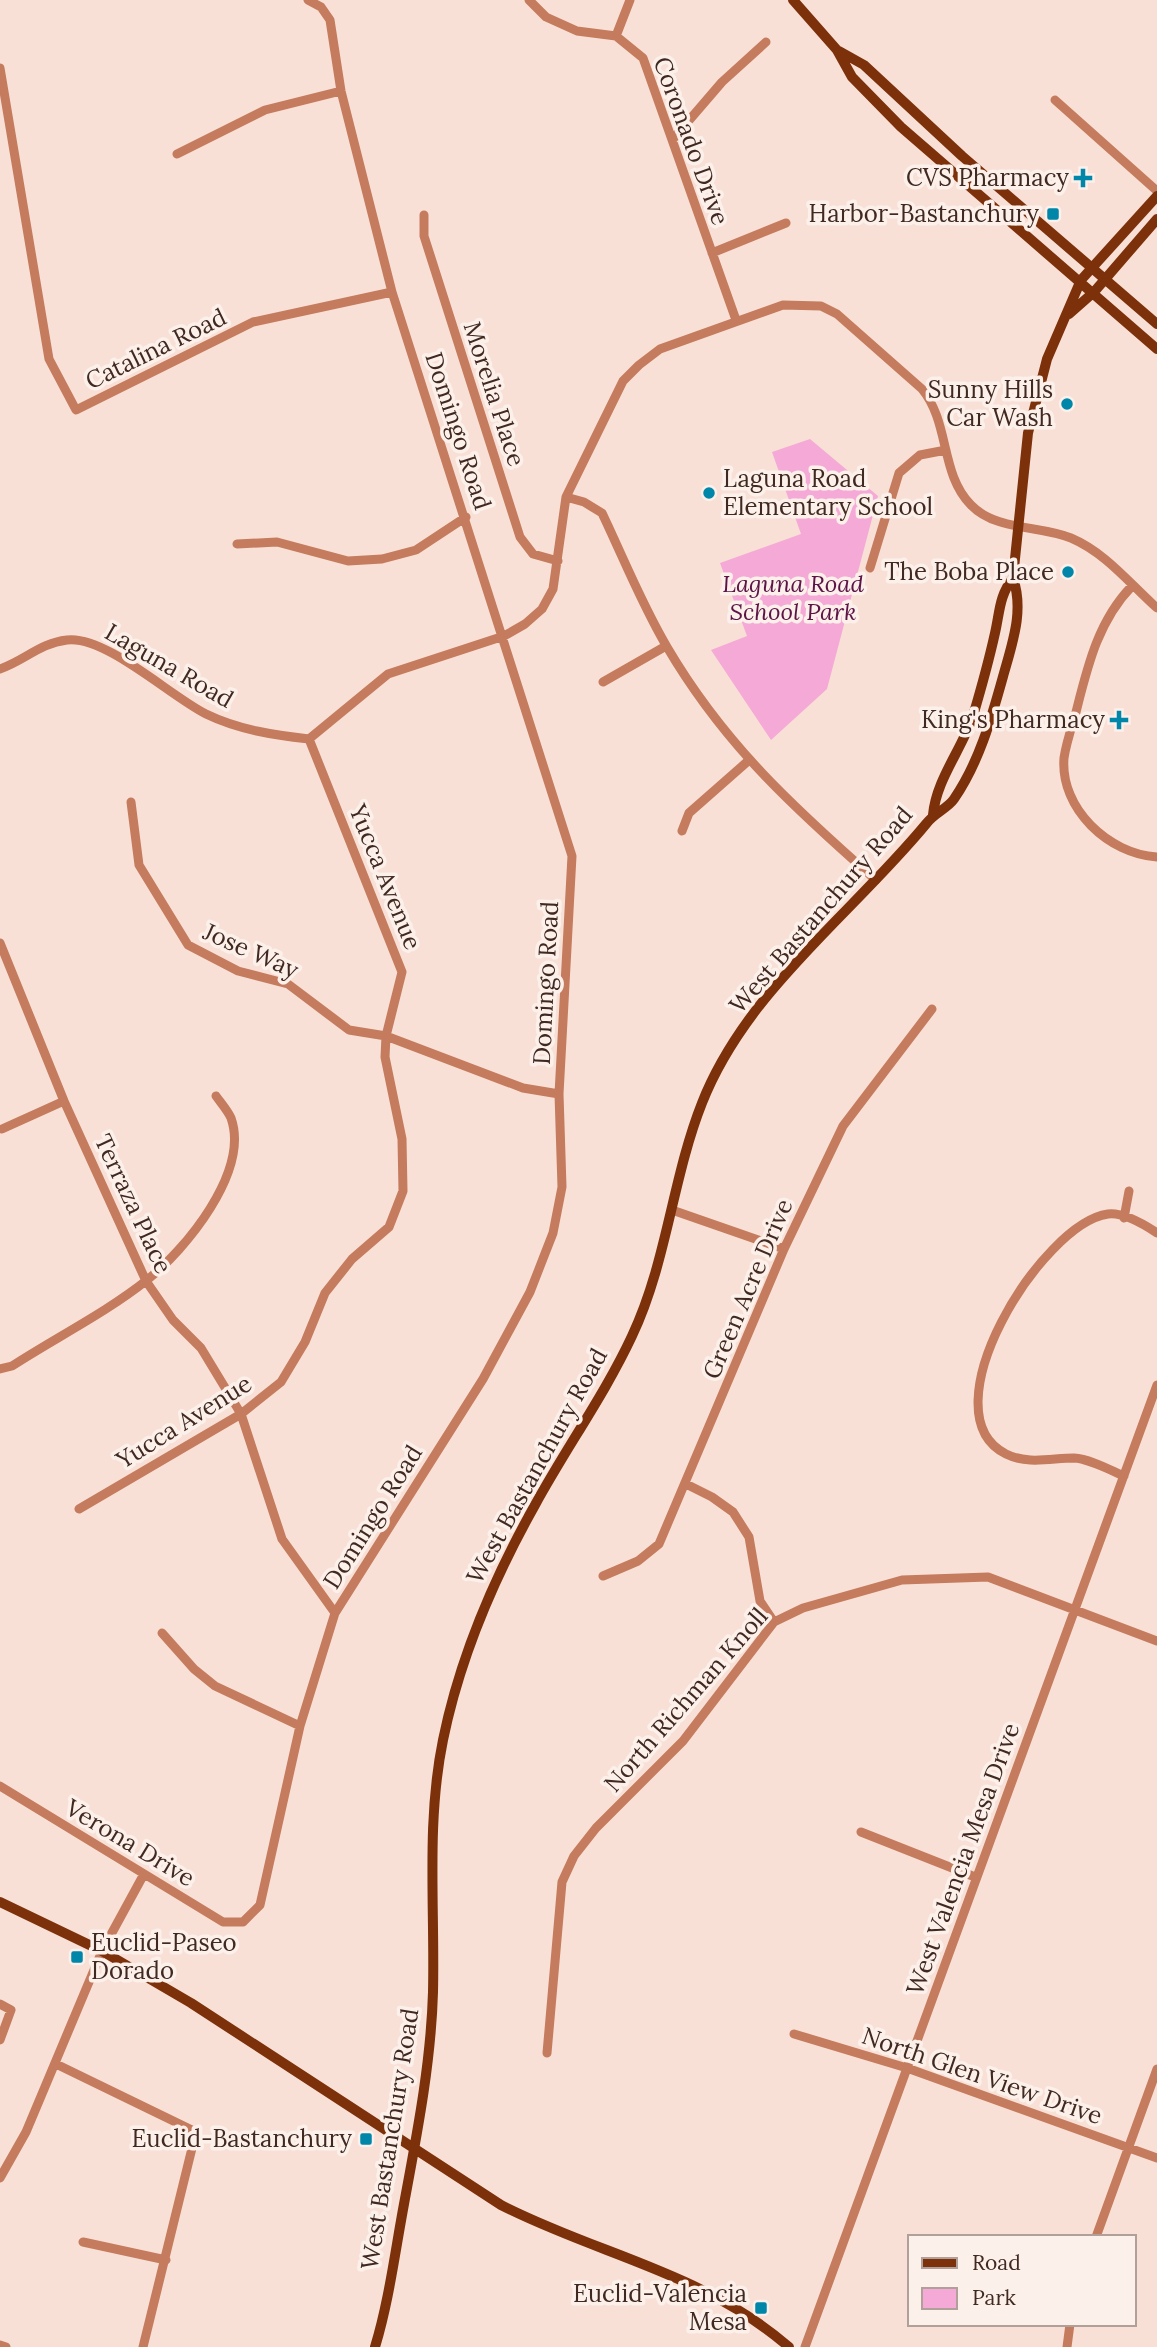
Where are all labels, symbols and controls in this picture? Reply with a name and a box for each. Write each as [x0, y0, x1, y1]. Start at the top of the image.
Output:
street label: Coronado Drive [647, 52, 736, 229]
place label: CVS Pharmacy [906, 162, 1069, 193]
marker: CVS Pharmacy [1075, 170, 1091, 186]
place label: Harbor-Bastanchury [809, 198, 1039, 229]
marker: Harbor-Bastanchury [1045, 206, 1061, 222]
street label: Catalina Road [80, 301, 231, 396]
street label: Morelia Place [457, 318, 532, 470]
street label: Domingo Road [418, 348, 499, 514]
place label: Sunny Hills Car Wash [928, 374, 1053, 433]
marker: Sunny Hills Car Wash [1059, 396, 1075, 412]
place label: Laguna Road Elementary School [723, 463, 933, 522]
marker: Laguna Road Elementary School [701, 485, 717, 501]
place label: The Boba Place [884, 556, 1054, 587]
marker: The Boba Place [1060, 564, 1076, 580]
park label: Laguna Road School Park [722, 568, 865, 627]
street label: Laguna Road [99, 616, 239, 715]
place label: King's Pharmacy [921, 704, 1105, 735]
marker: King's Pharmacy [1111, 712, 1127, 728]
street label: Yucca Avenue [342, 799, 429, 954]
street label: West Bastanchury Road [722, 800, 919, 1020]
street label: Domingo Road [526, 900, 565, 1066]
street label: Jose Way [198, 915, 304, 985]
street label: Terraza Place [88, 1129, 179, 1278]
street label: Green Acre Drive [696, 1194, 799, 1384]
street label: West Bastanchury Road [459, 1343, 614, 1589]
street label: Yucca Avenue [109, 1368, 257, 1476]
street label: Domingo Road [316, 1439, 429, 1594]
street label: North Richman Knoll [597, 1601, 774, 1798]
street label: West Valencia Mesa Drive [899, 1719, 1026, 1999]
street label: Verona Drive [59, 1791, 201, 1893]
place label: Euclid-Paseo Dorado [91, 1927, 237, 1986]
marker: Euclid-Paseo Dorado [69, 1949, 85, 1965]
street label: West Bastanchury Road [354, 2006, 425, 2272]
street label: North Glen View Drive [858, 2020, 1106, 2131]
place label: Euclid-Bastanchury [132, 2123, 352, 2154]
marker: Euclid-Bastanchury [358, 2131, 374, 2147]
legend [908, 2235, 1136, 2326]
text: Road [972, 2249, 1021, 2276]
place label: Euclid-Valencia Mesa [573, 2278, 747, 2337]
text: Park [972, 2284, 1016, 2311]
marker: Euclid-Valencia Mesa [753, 2300, 769, 2316]

